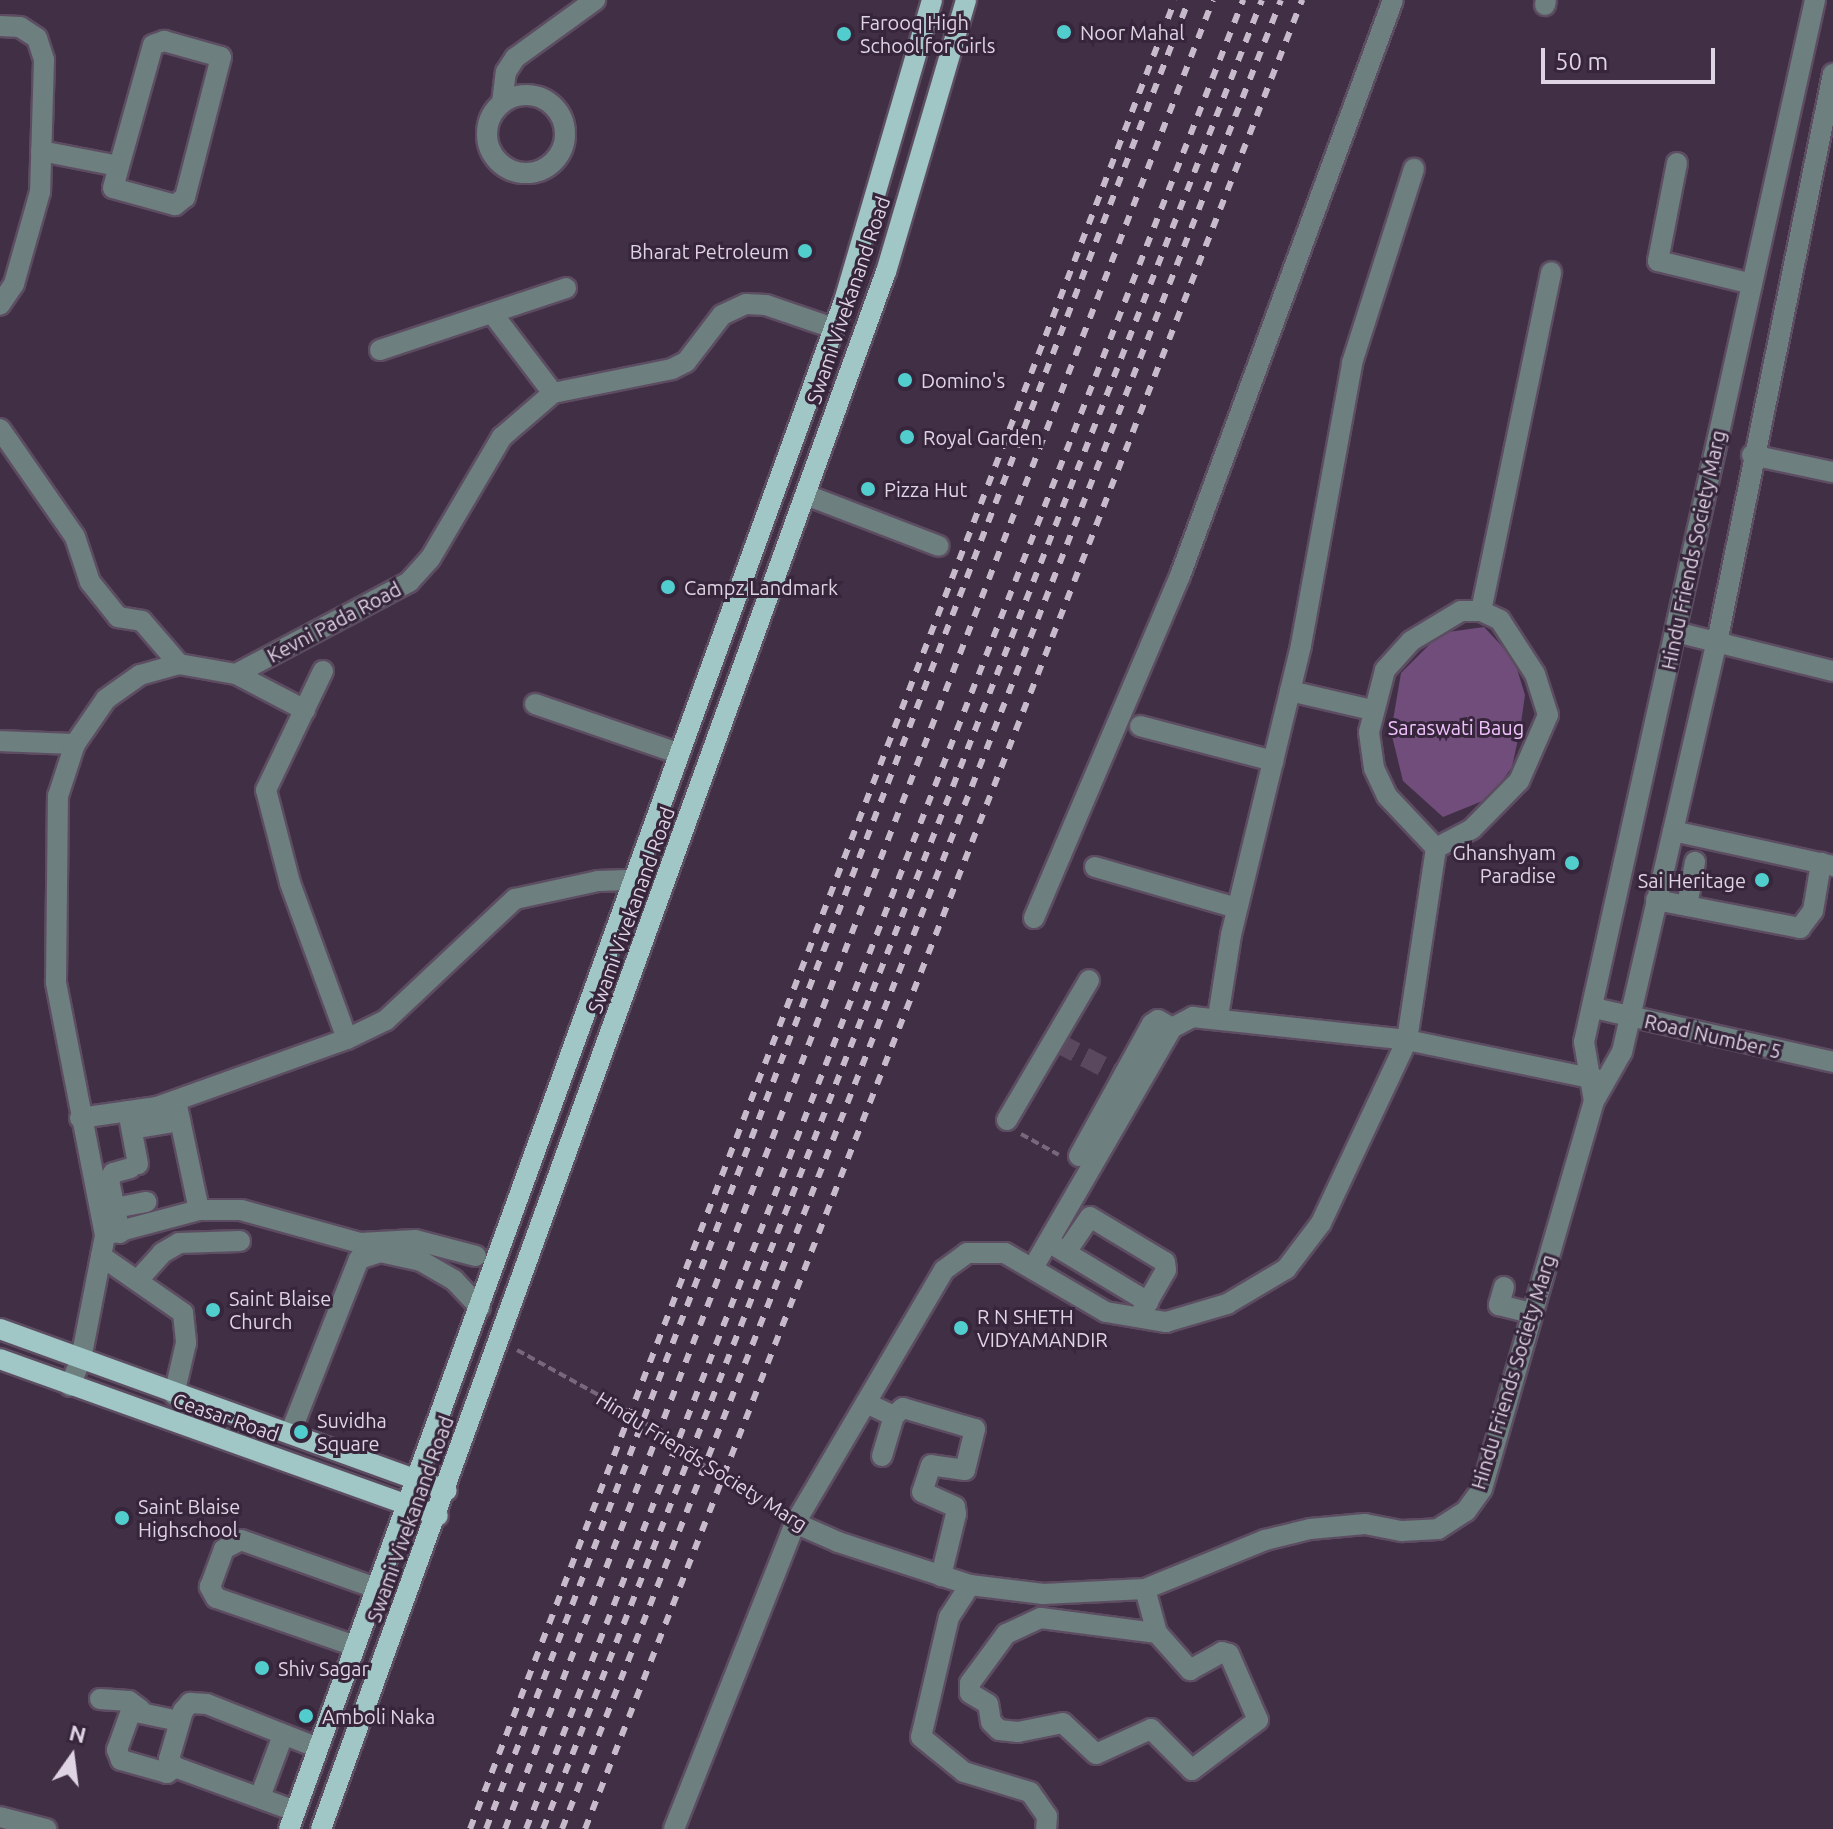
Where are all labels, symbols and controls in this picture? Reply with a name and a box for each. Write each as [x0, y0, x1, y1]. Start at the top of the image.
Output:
place label: Farooq High School for Girls [860, 10, 995, 57]
place label: Noor Mahal [1080, 20, 1184, 44]
marker: Noor Mahal [1055, 23, 1073, 41]
marker: Farooq High School for Girls [835, 25, 853, 43]
scale bar [1545, 32, 1719, 82]
text: 50 m [1555, 48, 1608, 75]
street label: Swami Vivekanand Road [801, 193, 895, 407]
place label: Bharat Petroleum [630, 239, 789, 263]
marker: Bharat Petroleum [796, 242, 814, 260]
place label: Domino's [921, 368, 1005, 392]
marker: Domino's [896, 371, 914, 389]
place label: Royal Garden [923, 425, 1042, 449]
marker: Royal Garden [898, 428, 916, 446]
street label: Hindu Friends Society Marg [1656, 428, 1730, 672]
place label: Pizza Hut [884, 477, 967, 501]
marker: Pizza Hut [859, 480, 877, 498]
place label: Campz Landmark [684, 575, 838, 599]
street label: Kevni Pada Road [263, 577, 405, 667]
marker: Campz Landmark [659, 578, 677, 596]
park label: Saraswati Baug [1388, 715, 1524, 739]
street label: Swami Vivekanand Road [582, 804, 680, 1016]
place label: Ghanshyam Paradise [1453, 840, 1556, 887]
marker: Ghanshyam Paradise [1563, 854, 1581, 872]
place label: Sai Heritage [1638, 868, 1746, 892]
marker: Sai Heritage [1753, 871, 1771, 889]
street label: Road Number 5 [1642, 1009, 1784, 1063]
street label: Hindu Friends Society Marg [1466, 1252, 1560, 1492]
place label: Saint Blaise Church [229, 1286, 331, 1333]
marker: Saint Blaise Church [204, 1301, 222, 1319]
place label: R N SHETH VIDYAMANDIR [977, 1304, 1108, 1351]
marker: R N SHETH VIDYAMANDIR [952, 1319, 970, 1337]
street label: Hindu Friends Society Marg [592, 1386, 812, 1536]
street label: Ceasar Road [170, 1388, 282, 1446]
place label: Suvidha Square [317, 1408, 387, 1455]
street label: Swami Vivekanand Road [361, 1413, 459, 1625]
marker: Suvidha Square [292, 1423, 310, 1441]
place label: Saint Blaise Highschool [138, 1494, 240, 1541]
marker: Saint Blaise Highschool [113, 1509, 131, 1527]
place label: Shiv Sagar [278, 1656, 369, 1680]
marker: Shiv Sagar [253, 1659, 271, 1677]
place label: Amboli Naka [322, 1704, 435, 1728]
marker: Amboli Naka [297, 1707, 315, 1725]
north arrow [32, 1717, 112, 1797]
text: N [67, 1719, 89, 1747]

